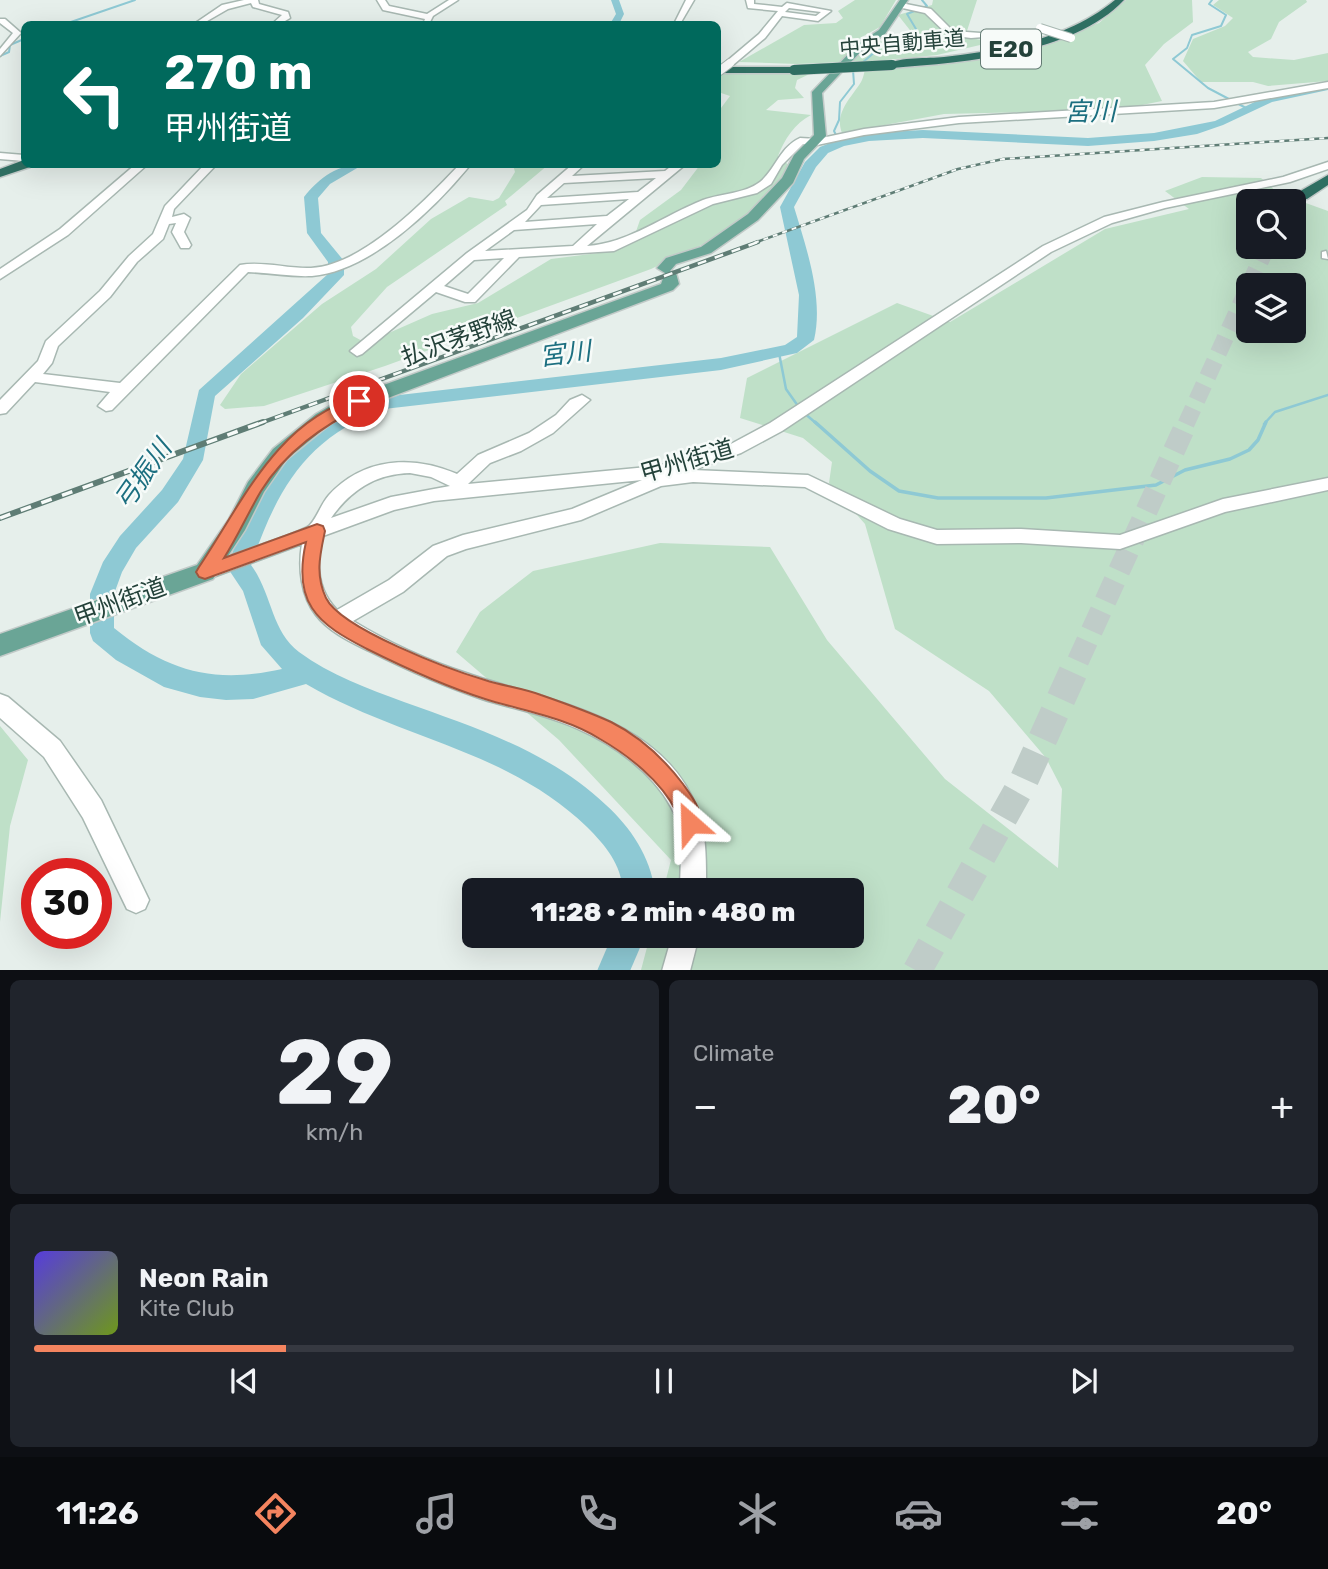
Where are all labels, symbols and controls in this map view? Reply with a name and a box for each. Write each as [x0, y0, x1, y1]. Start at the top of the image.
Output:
street label: 中央自動車道 [838, 25, 966, 61]
road number: E20 [981, 30, 1041, 68]
text: 270 m [164, 43, 313, 101]
icon: left [49, 49, 140, 140]
water label: 宮川 [1064, 96, 1119, 128]
text: 甲州街道 [164, 109, 292, 147]
map controls [1236, 189, 1306, 343]
button: search [1236, 189, 1306, 259]
button: layers [1236, 273, 1306, 343]
street label: 払沢茅野線 [398, 304, 520, 372]
water label: 宮川 [537, 335, 596, 373]
pin [329, 371, 389, 431]
icon: arrive [340, 382, 378, 420]
water label: 弓振川 [108, 432, 180, 516]
street label: 甲州街道 [637, 434, 737, 488]
street label: 甲州街道 [70, 572, 170, 632]
position arrow [653, 786, 727, 860]
speed limit sign: 30 [21, 858, 112, 949]
text: 11:28 · 2 min · 480 m [531, 897, 795, 928]
text: 29 [276, 1018, 393, 1126]
text: Climate [693, 1039, 774, 1067]
text: 20° [947, 1074, 1041, 1136]
text: − [693, 1083, 718, 1129]
text: + [1270, 1083, 1294, 1129]
text: km/h [306, 1118, 363, 1146]
text: Neon Rain [139, 1263, 269, 1294]
text: Kite Club [139, 1294, 234, 1322]
icon: previous [225, 1362, 263, 1400]
icon: pause [645, 1362, 683, 1400]
icon: next [1065, 1362, 1103, 1400]
icon: directions [251, 1489, 300, 1538]
icon: music [412, 1489, 461, 1538]
icon: phone [573, 1489, 622, 1538]
icon: climate [733, 1489, 782, 1538]
icon: car [894, 1489, 943, 1538]
icon: filters [1055, 1489, 1104, 1538]
text: 11:26 [56, 1494, 139, 1532]
text: 20° [1216, 1494, 1272, 1532]

